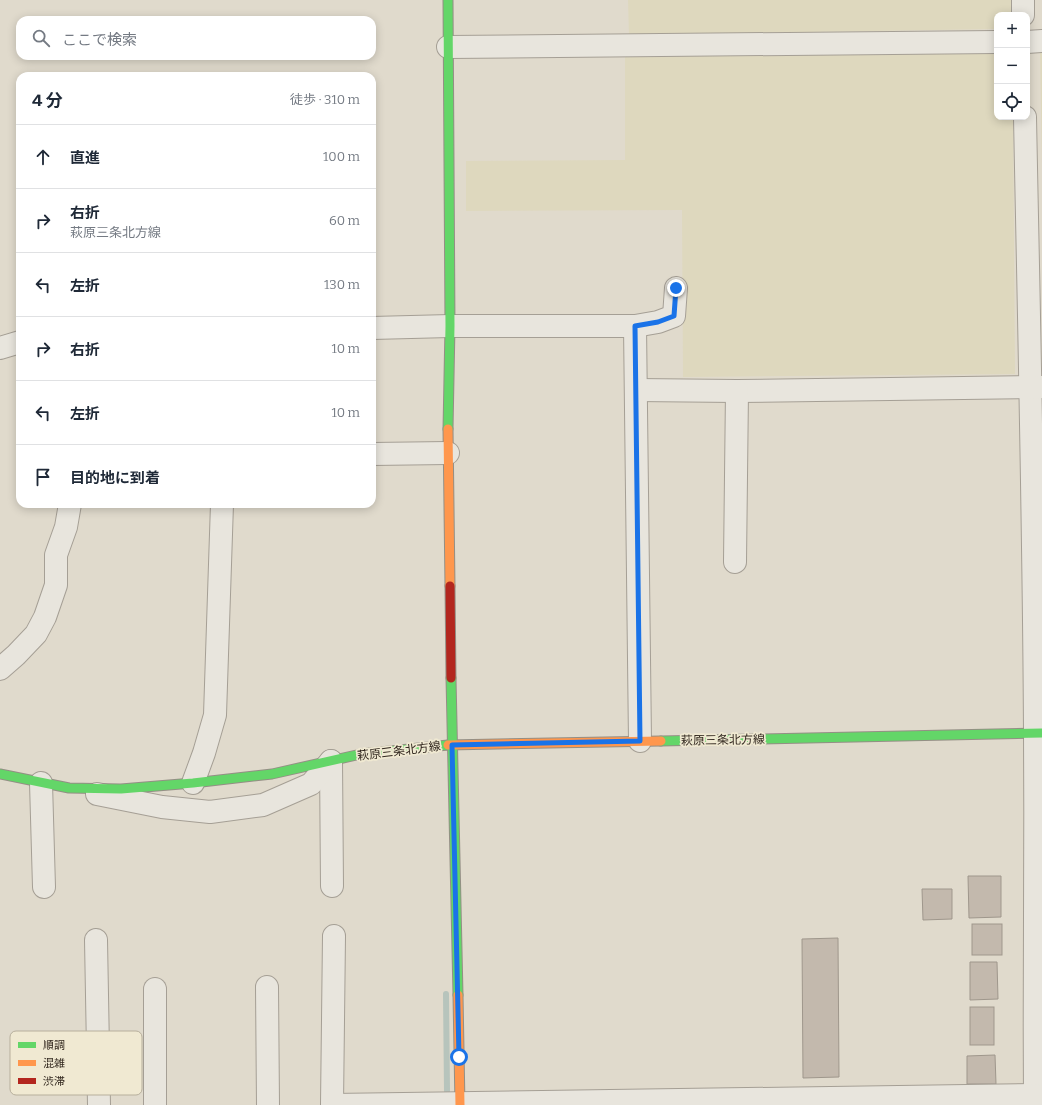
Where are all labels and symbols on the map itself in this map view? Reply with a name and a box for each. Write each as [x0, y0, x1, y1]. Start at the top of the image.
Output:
route end [667, 279, 685, 297]
street label: 萩原三条北方線 [681, 732, 765, 748]
street label: 萩原三条北方線 [356, 739, 442, 763]
legend [10, 1031, 142, 1095]
text: 順調 [43, 1039, 65, 1052]
route start [450, 1048, 468, 1066]
text: 混雑 [43, 1057, 65, 1070]
text: 渋滞 [43, 1075, 65, 1088]

